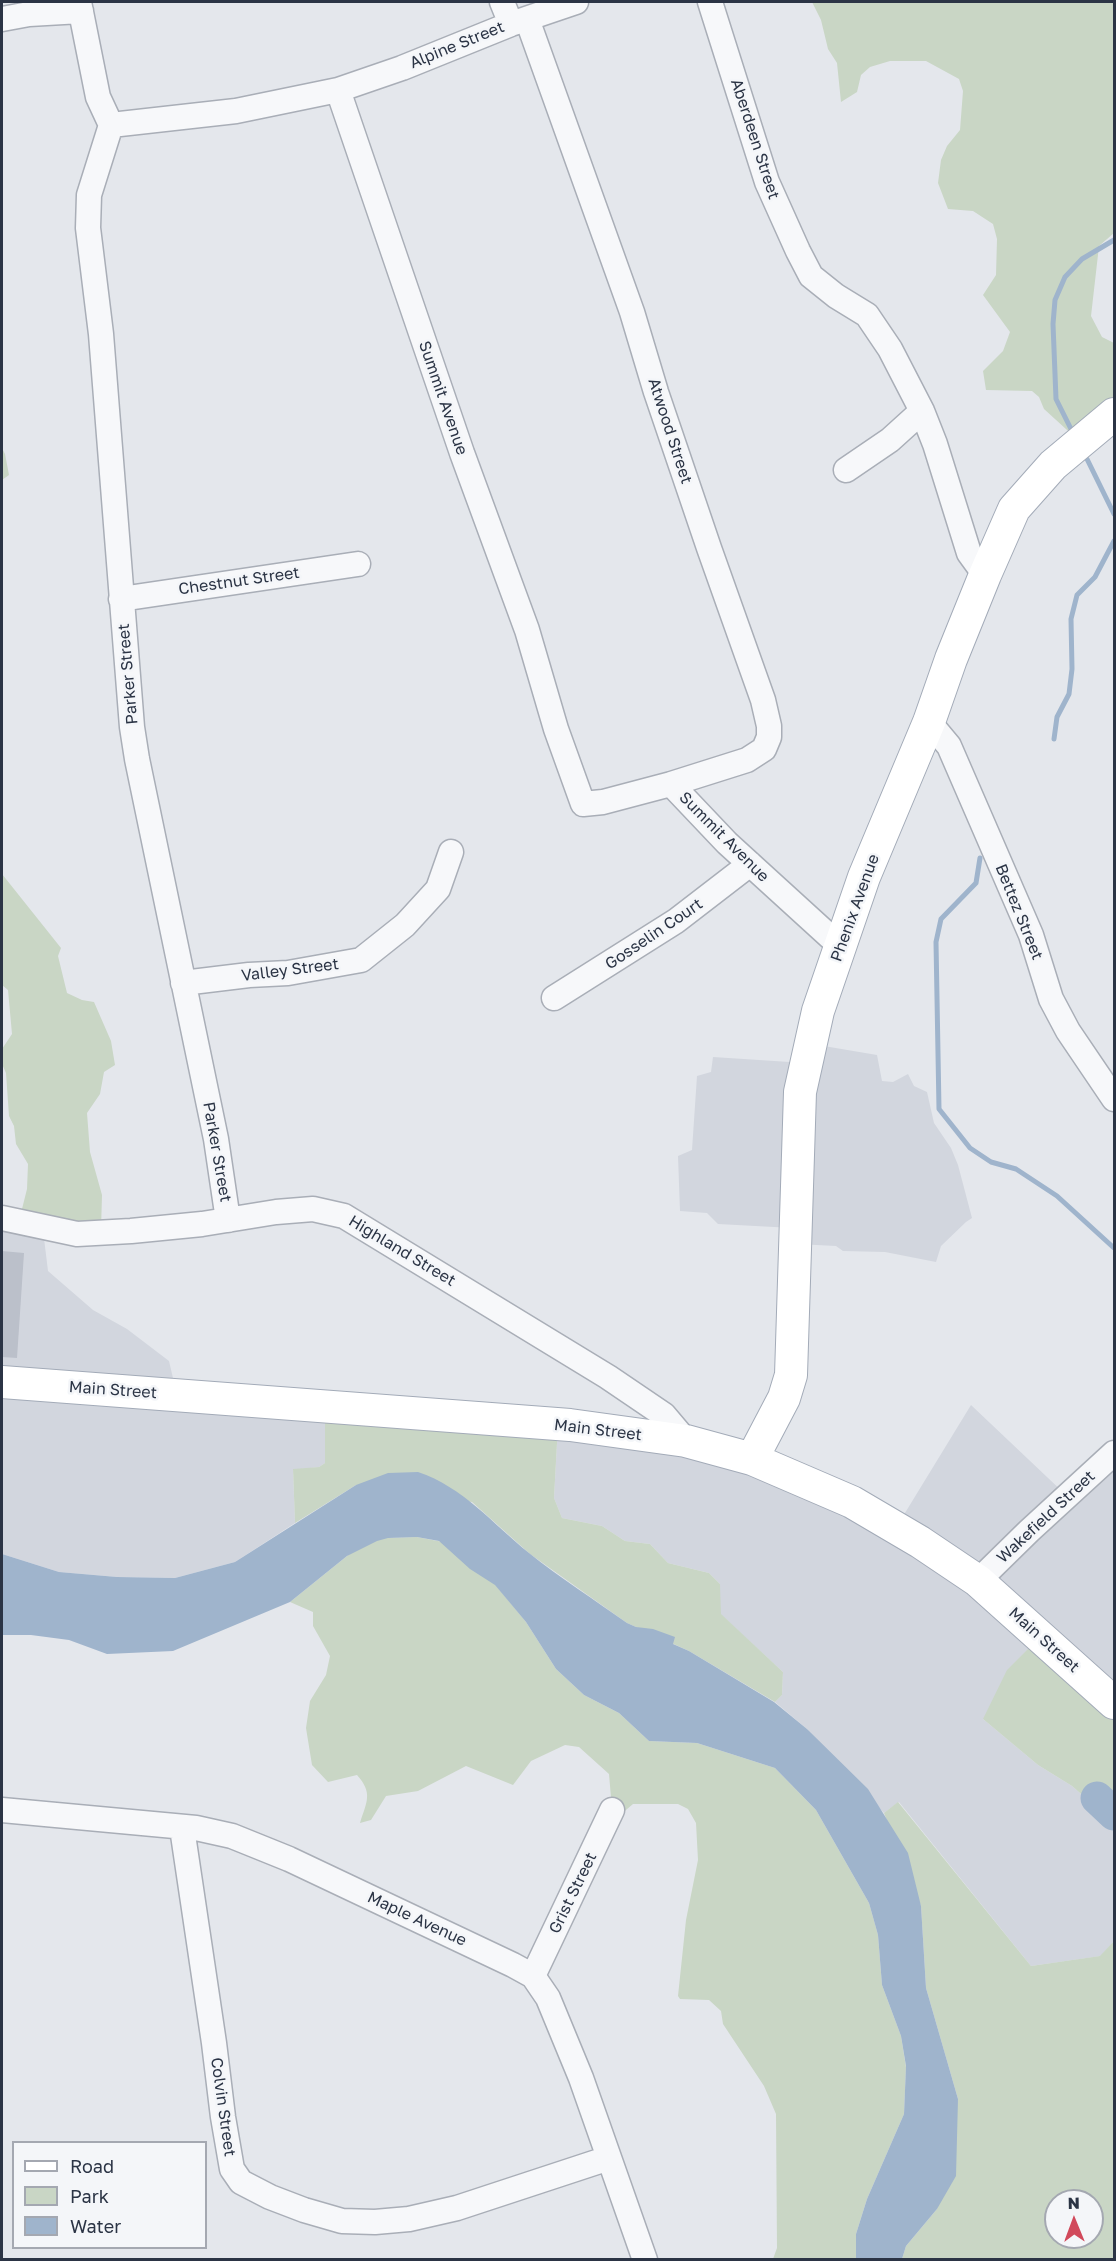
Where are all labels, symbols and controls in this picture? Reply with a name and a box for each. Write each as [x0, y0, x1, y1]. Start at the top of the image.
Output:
street label: Alpine Street [407, 17, 507, 73]
street label: Aberdeen Street [726, 76, 784, 202]
street label: Summit Avenue [414, 338, 472, 458]
street label: Atwood Street [644, 376, 696, 486]
street label: Chestnut Street [177, 563, 301, 599]
street label: Parker Street [114, 623, 142, 725]
street label: Summit Avenue [675, 788, 773, 886]
street label: Phenix Avenue [827, 852, 883, 964]
street label: Bettez Street [991, 861, 1047, 963]
street label: Gosselin Court [602, 894, 706, 974]
street label: Valley Street [240, 954, 340, 986]
street label: Parker Street [199, 1101, 235, 1203]
street label: Highland Street [345, 1212, 459, 1290]
street label: Main Street [68, 1377, 158, 1403]
street label: Main Street [553, 1415, 643, 1445]
street label: Wakefield Street [993, 1467, 1099, 1567]
street label: Main Street [1005, 1603, 1083, 1677]
street label: Grist Street [545, 1849, 601, 1937]
street label: Maple Avenue [364, 1888, 470, 1950]
street label: Colvin Street [207, 2056, 239, 2158]
legend [12, 2141, 207, 2249]
text: Road [70, 2155, 114, 2177]
text: Park [70, 2185, 109, 2207]
north arrow [1044, 2189, 1104, 2249]
text: N [1067, 2193, 1080, 2213]
text: Water [70, 2215, 121, 2237]

